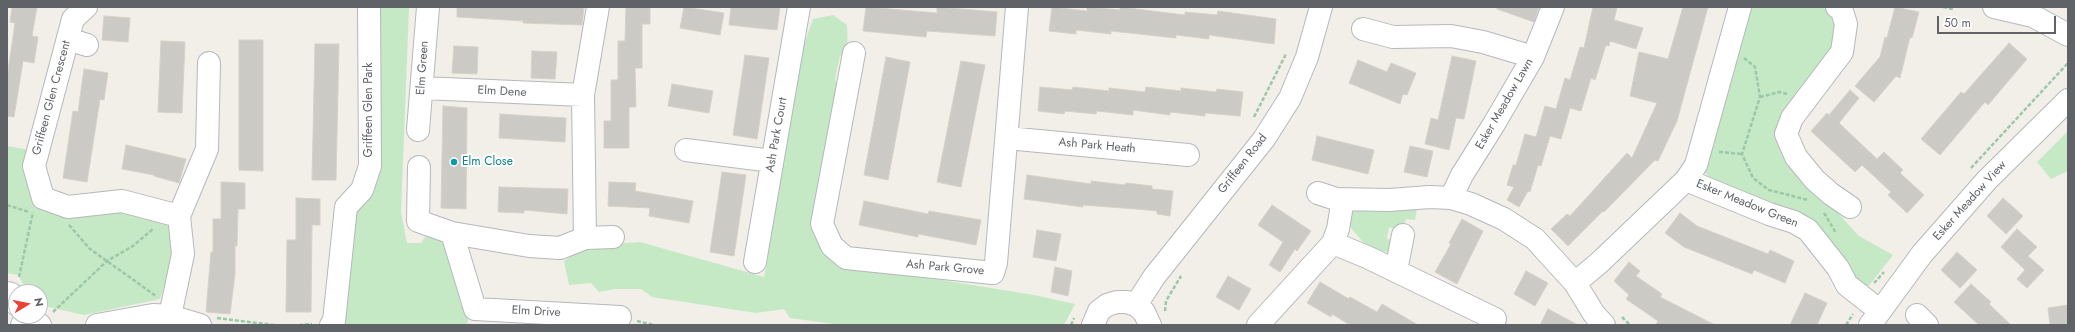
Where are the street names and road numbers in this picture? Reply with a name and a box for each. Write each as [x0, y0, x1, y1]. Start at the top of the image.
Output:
street label: Griffeen Glen Crescent [30, 39, 74, 157]
street label: Elm Green [414, 40, 432, 96]
street label: Esker Meadow Lawn [1473, 56, 1537, 152]
street label: Griffeen Glen Park [362, 62, 376, 158]
street label: Elm Dene [477, 84, 527, 100]
street label: Ash Park Court [763, 96, 791, 174]
street label: Griffeen Road [1215, 131, 1271, 197]
street label: Ash Park Heath [1058, 135, 1136, 157]
street label: Esker Meadow View [1930, 158, 2010, 244]
street label: Esker Meadow Green [1694, 177, 1800, 231]
street label: Ash Park Grove [905, 257, 985, 279]
street label: Elm Drive [511, 304, 561, 320]

